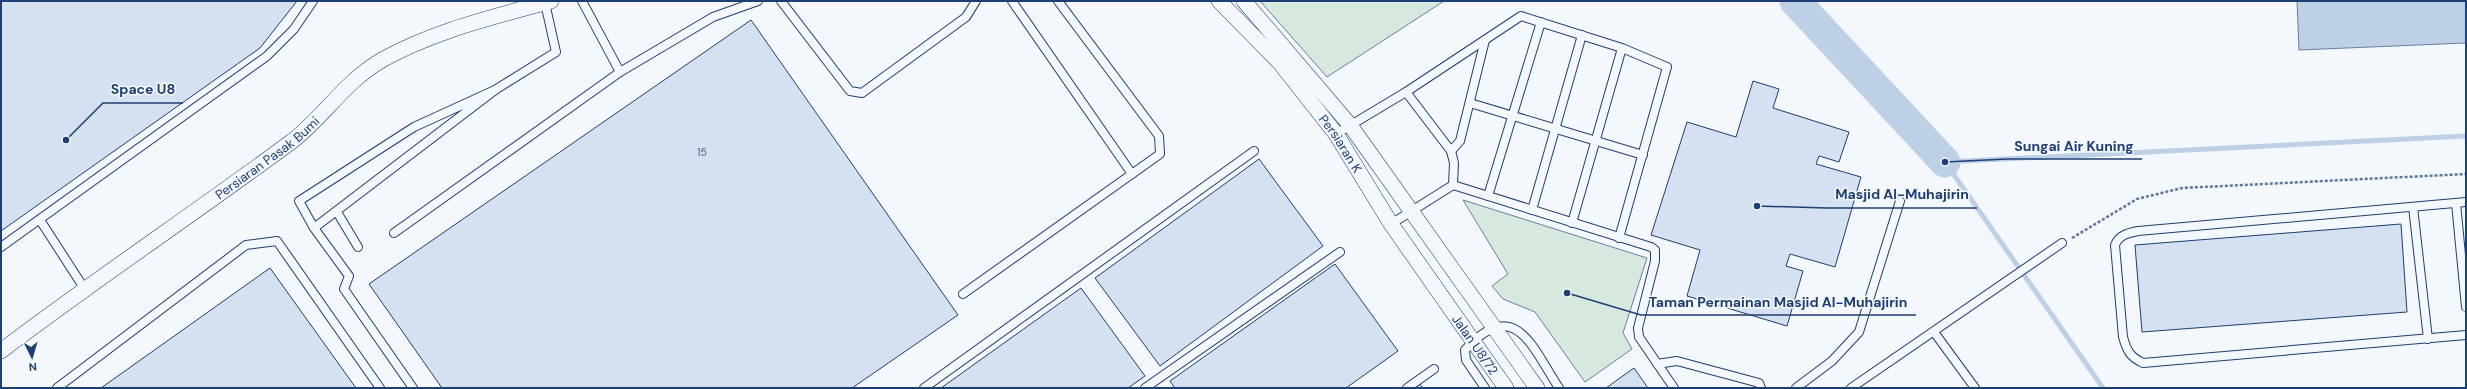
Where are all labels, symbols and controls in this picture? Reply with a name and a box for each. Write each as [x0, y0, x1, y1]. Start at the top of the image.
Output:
callout: Space U8 [103, 77, 183, 103]
text: Space U8 [111, 80, 175, 98]
street label: Persiaran K [1315, 111, 1366, 176]
street label: Persiaran Pasak Bumi [212, 113, 323, 203]
callout: Sungai Air Kuning [2007, 133, 2142, 159]
text: Sungai Air Kuning [2014, 137, 2134, 155]
house number: 15 [697, 145, 707, 159]
callout: Masjid Al-Muhajirin [1827, 182, 1977, 208]
text: Masjid Al-Muhajirin [1835, 185, 1969, 203]
callout: Taman Permainan Masjid Al-Muhajirin [1641, 289, 1916, 315]
text: Taman Permainan Masjid Al-Muhajirin [1649, 293, 1907, 311]
street label: Jalan U8/72 [1448, 311, 1502, 378]
north arrow [12, 337, 52, 377]
text: N [28, 360, 37, 374]

